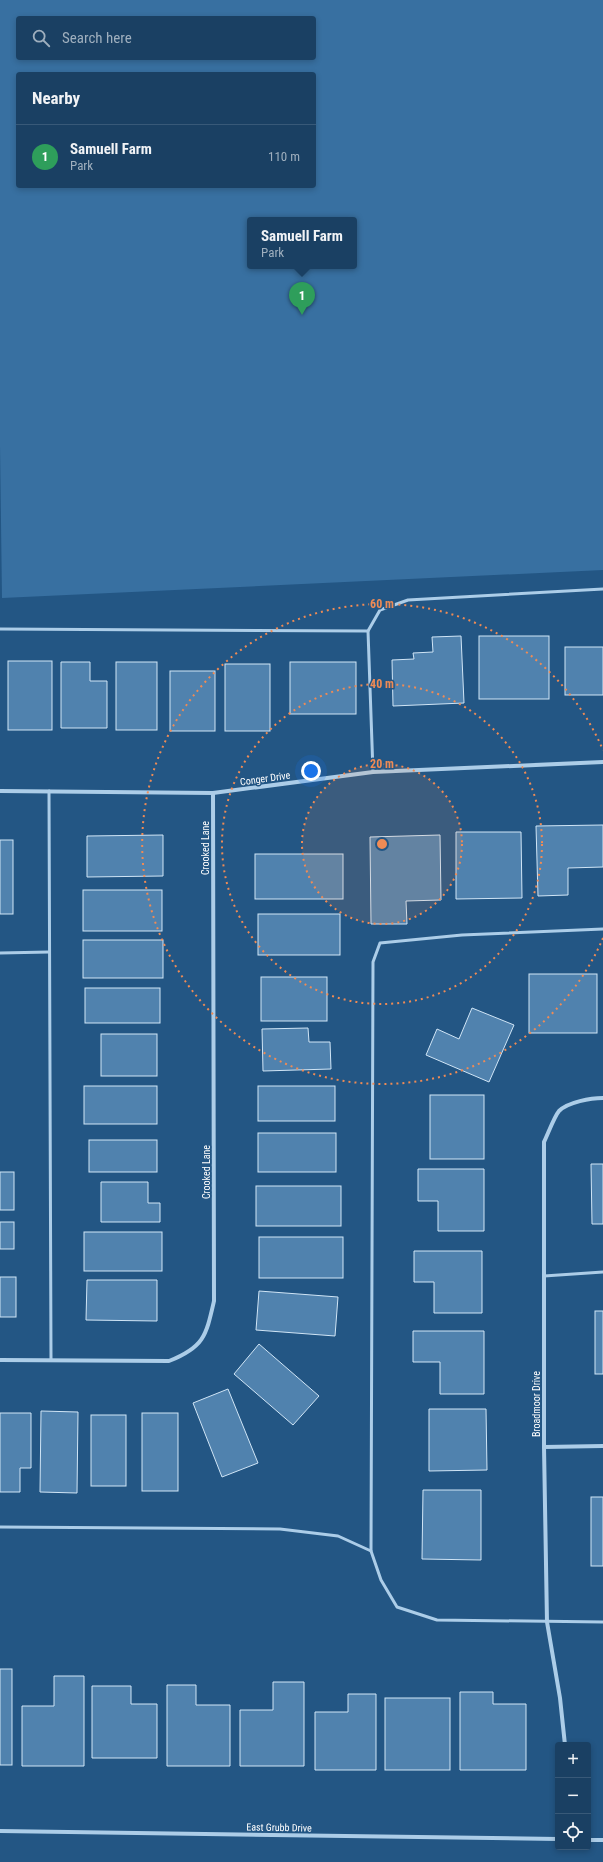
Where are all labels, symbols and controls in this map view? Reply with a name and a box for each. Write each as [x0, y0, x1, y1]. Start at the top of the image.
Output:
search box [16, 16, 316, 60]
icon: search [30, 27, 52, 49]
text: Search here [62, 29, 132, 47]
text: Nearby [32, 88, 80, 108]
text: Samuell Farm [70, 140, 152, 158]
text: 1 [42, 149, 48, 164]
text: 110 m [268, 149, 300, 164]
text: Park [70, 158, 93, 173]
popup [247, 217, 357, 269]
text: Samuell Farm [261, 227, 343, 245]
text: Park [261, 245, 284, 260]
pin: 1 [289, 282, 315, 315]
text: 60 m [370, 597, 394, 611]
text: 40 m [370, 677, 394, 691]
text: 20 m [370, 757, 394, 771]
your location [301, 761, 321, 781]
street label: Conger Drive [239, 769, 291, 787]
street label: Crooked Lane [200, 821, 211, 875]
centre of rings [375, 837, 389, 851]
street label: Crooked Lane [201, 1145, 212, 1199]
street label: Broadmoor Drive [531, 1371, 542, 1437]
map controls [555, 1742, 591, 1850]
button: + [555, 1742, 591, 1778]
button: − [555, 1778, 591, 1814]
button: locate [555, 1814, 591, 1850]
street label: East Grubb Drive [246, 1821, 312, 1834]

